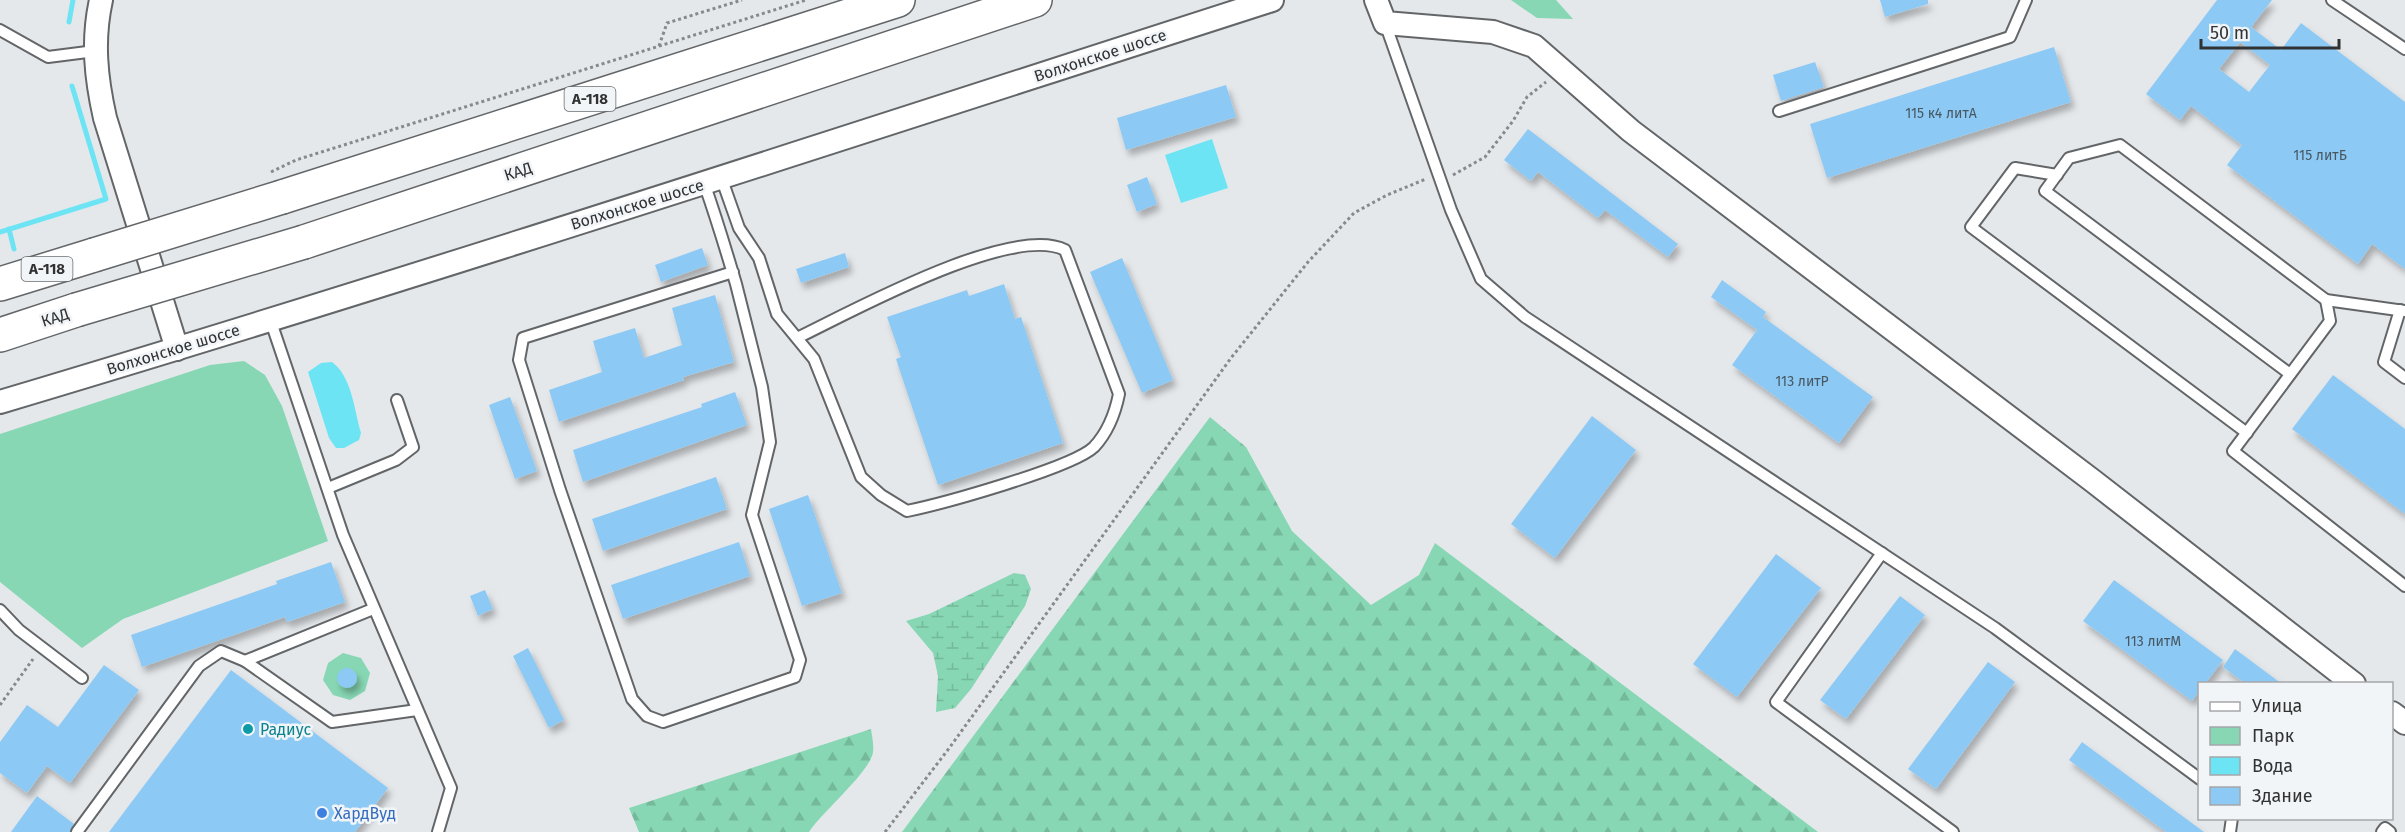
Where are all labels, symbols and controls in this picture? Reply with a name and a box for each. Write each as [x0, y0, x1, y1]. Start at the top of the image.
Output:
scale bar [2201, 12, 2339, 50]
text: 50 m [2210, 22, 2249, 44]
street label: Волхонское шоссе [1032, 25, 1169, 86]
road number: А-118 [564, 87, 616, 111]
house number: 115 к4 литА [1905, 105, 1977, 122]
house number: 115 литБ [2293, 147, 2347, 164]
street label: КАД [502, 158, 535, 185]
street label: Волхонское шоссе [568, 175, 706, 234]
road number: А-118 [22, 257, 72, 281]
street label: КАД [39, 304, 72, 331]
street label: Волхонское шоссе [104, 320, 242, 379]
house number: 113 литР [1775, 373, 1829, 390]
house number: 113 литМ [2125, 633, 2181, 650]
legend [2198, 682, 2393, 820]
text: Улица [2252, 695, 2302, 717]
place label: Радиус [260, 720, 311, 739]
marker: Радиус [241, 722, 255, 736]
text: Парк [2252, 725, 2295, 747]
text: Вода [2252, 755, 2293, 777]
text: Здание [2252, 785, 2313, 807]
place label: ХардВуд [334, 804, 396, 823]
marker: ХардВуд [315, 806, 329, 820]

